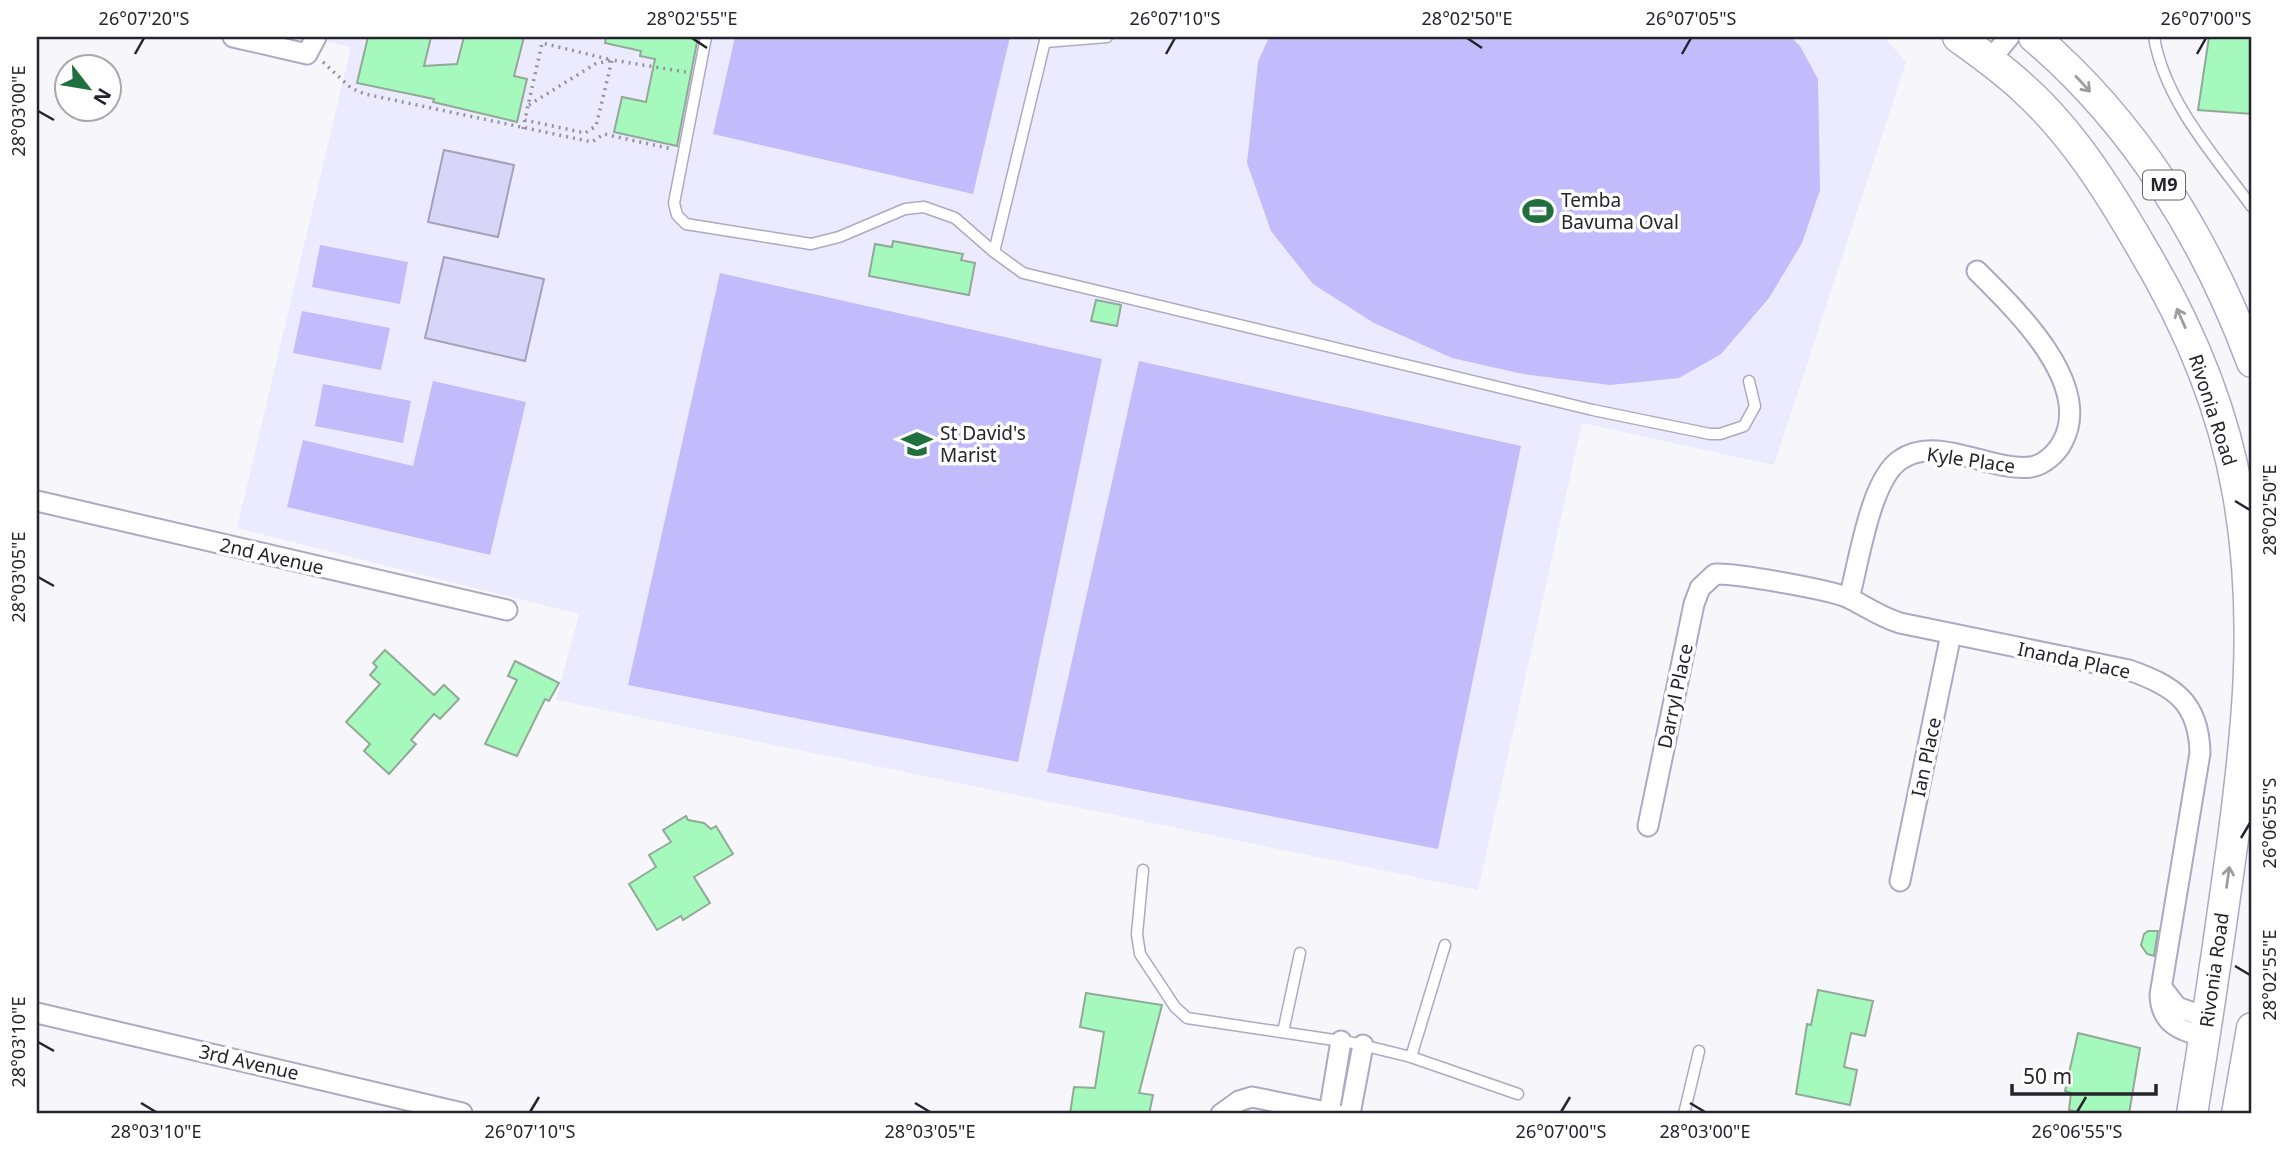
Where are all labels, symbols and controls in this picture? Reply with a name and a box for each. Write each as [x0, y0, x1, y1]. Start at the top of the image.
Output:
text: 26°07'20"S [99, 6, 189, 30]
text: 28°02'55"E [647, 6, 737, 30]
text: 26°07'10"S [1130, 6, 1220, 30]
text: 28°02'50"E [1422, 6, 1512, 30]
text: 26°07'05"S [1646, 6, 1736, 30]
text: 26°07'00"S [2161, 6, 2251, 30]
north arrow [52, 52, 122, 122]
text: 28°03'00"E [6, 66, 30, 156]
one-way arrow [2074, 75, 2091, 92]
text: N [87, 83, 118, 110]
road number: M9 [2143, 170, 2185, 200]
place label: Temba Bavuma Oval [1561, 187, 1679, 235]
sports icon: Temba Bavuma Oval [1521, 194, 1555, 228]
one-way arrow [2174, 308, 2187, 329]
street label: Rivonia Road [2183, 351, 2243, 469]
place label: St David's Marist [940, 420, 1026, 468]
school or university icon: St David's Marist [900, 427, 934, 461]
street label: Kyle Place [1925, 441, 2017, 479]
text: 28°02'50"E [2257, 465, 2281, 555]
street label: 2nd Avenue [217, 531, 327, 581]
text: 28°03'05"E [6, 532, 30, 622]
street label: Inanda Place [2015, 635, 2133, 685]
street label: Darryl Place [1651, 641, 1699, 751]
street label: Ian Place [1905, 715, 1947, 799]
text: 26°06'55"S [2257, 778, 2281, 868]
one-way arrow [2221, 866, 2234, 889]
street label: Rivonia Road [2193, 911, 2235, 1029]
text: 28°02'55"E [2257, 930, 2281, 1020]
text: 28°03'10"E [6, 997, 30, 1087]
street label: 3rd Avenue [197, 1038, 301, 1086]
scale bar [2012, 1053, 2156, 1097]
text: 50 m [2023, 1062, 2072, 1090]
text: 28°03'10"E [111, 1119, 201, 1143]
text: 26°07'10"S [485, 1119, 575, 1143]
text: 28°03'05"E [885, 1119, 975, 1143]
text: 26°07'00"S [1516, 1119, 1606, 1143]
text: 28°03'00"E [1660, 1119, 1750, 1143]
text: 26°06'55"S [2032, 1119, 2122, 1143]

